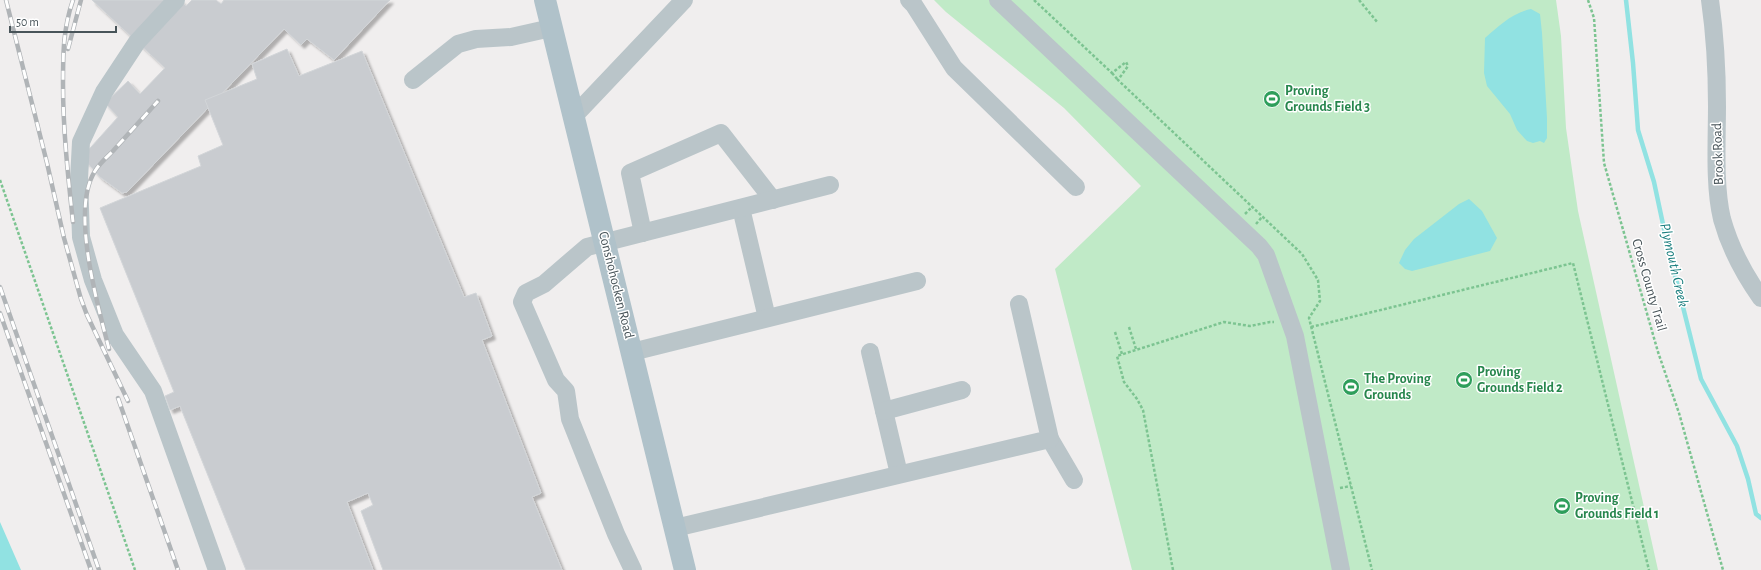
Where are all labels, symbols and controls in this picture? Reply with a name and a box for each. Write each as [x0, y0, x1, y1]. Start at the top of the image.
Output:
scale bar [10, 8, 116, 34]
text: 50 m [16, 16, 39, 28]
place label: Proving Grounds Field 3 [1285, 84, 1370, 114]
sports icon: Proving Grounds Field 3 [1262, 89, 1282, 109]
street label: Brook Road [1710, 123, 1726, 185]
water label: Plymouth Creek [1657, 221, 1691, 309]
street label: Conshohocken Road [596, 230, 636, 340]
street label: Cross County Trail [1629, 237, 1669, 333]
place label: Proving Grounds Field 2 [1477, 365, 1563, 395]
sports icon: Proving Grounds Field 2 [1454, 370, 1474, 390]
place label: The Proving Grounds [1364, 372, 1432, 402]
sports icon: The Proving Grounds [1341, 377, 1361, 397]
place label: Proving Grounds Field 1 [1575, 491, 1659, 521]
sports icon: Proving Grounds Field 1 [1552, 496, 1572, 516]

